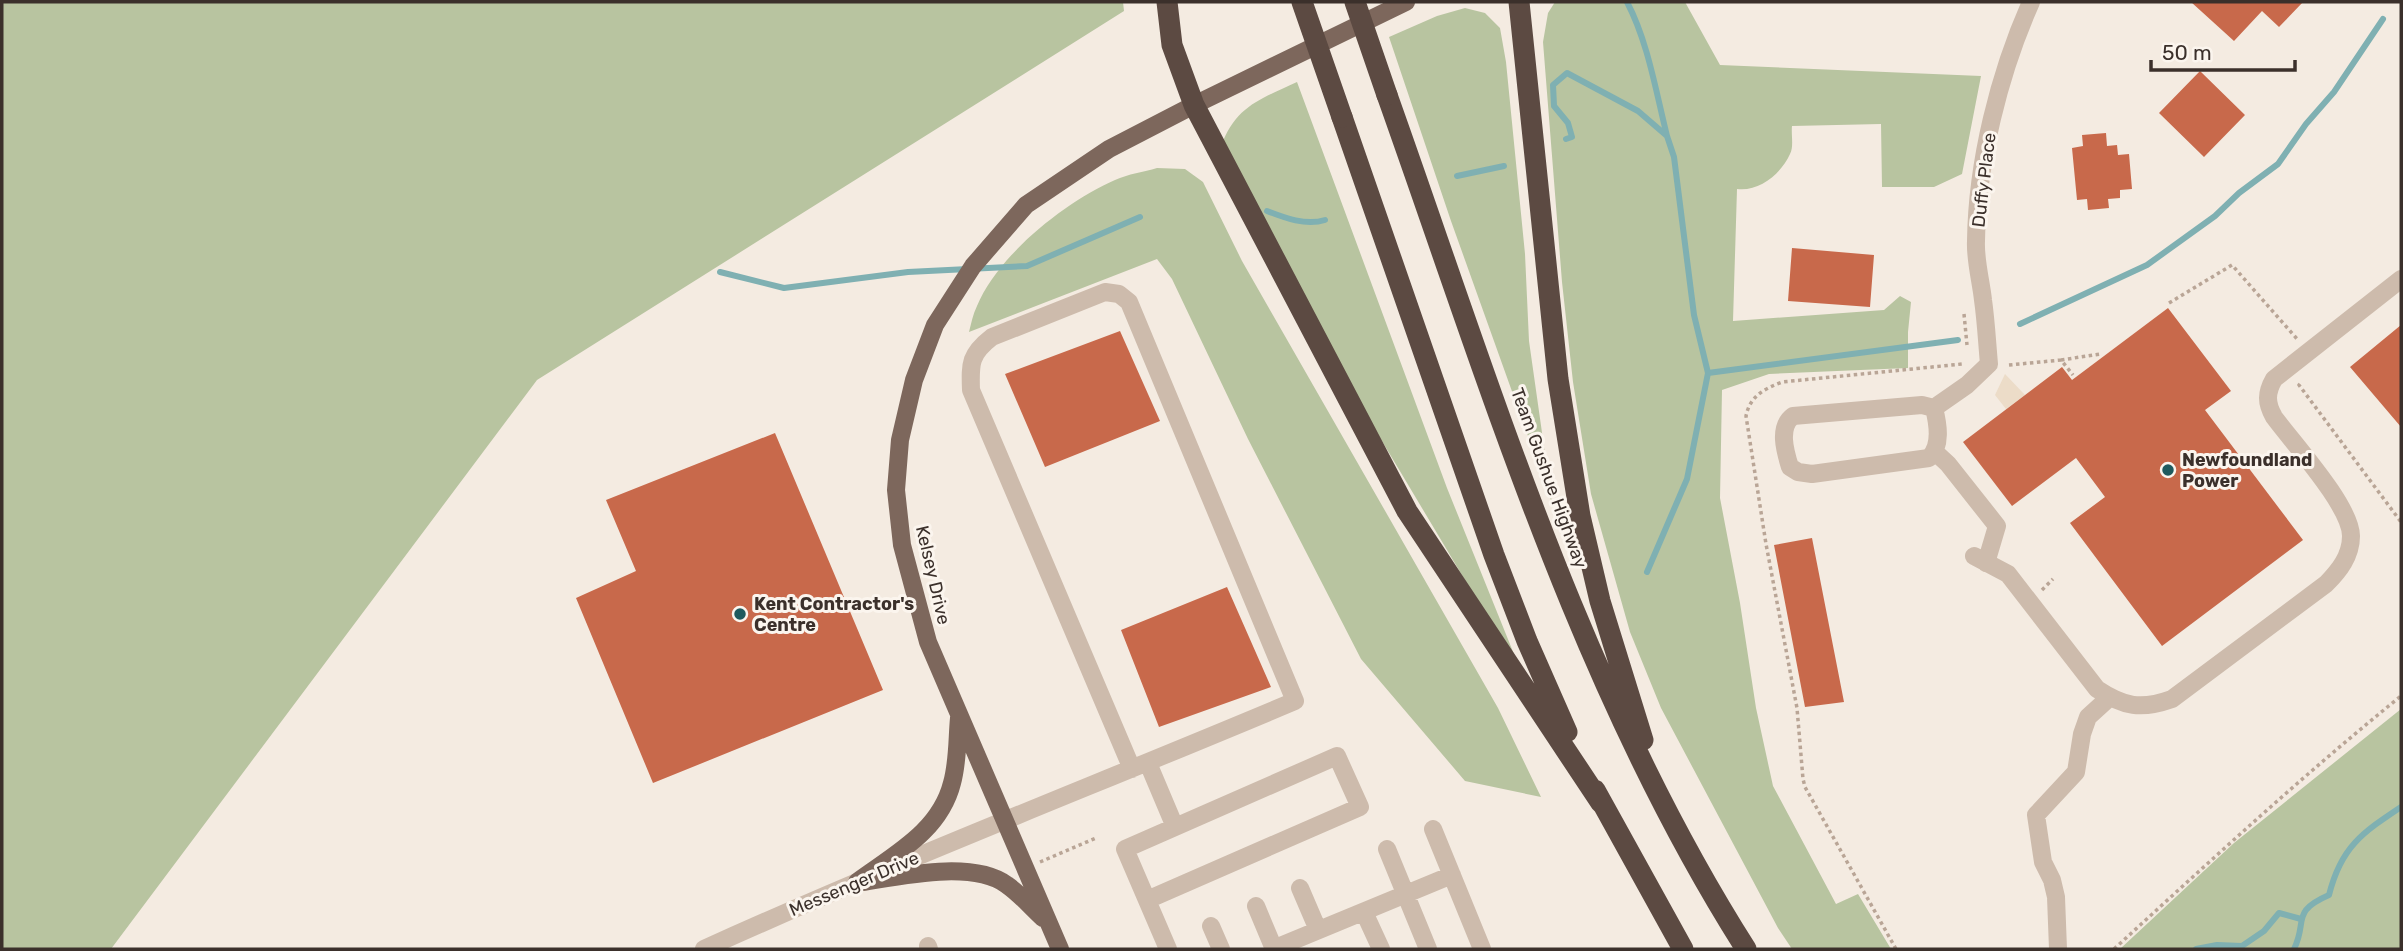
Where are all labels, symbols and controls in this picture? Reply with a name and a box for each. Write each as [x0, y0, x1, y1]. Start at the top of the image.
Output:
scale bar [2151, 28, 2294, 72]
text: 50 m [2162, 40, 2212, 65]
street label: Duffy Place [1967, 131, 2001, 229]
street label: Team Gushue Highway [1506, 385, 1592, 571]
place label: Newfoundland Power [2182, 449, 2312, 492]
marker: Newfoundland Power [2160, 462, 2176, 478]
street label: Kelsey Drive [911, 523, 955, 627]
place label: Kent Contractor's Centre [754, 593, 914, 636]
marker: Kent Contractor's Centre [732, 606, 748, 622]
street label: Messenger Drive [786, 847, 922, 921]

